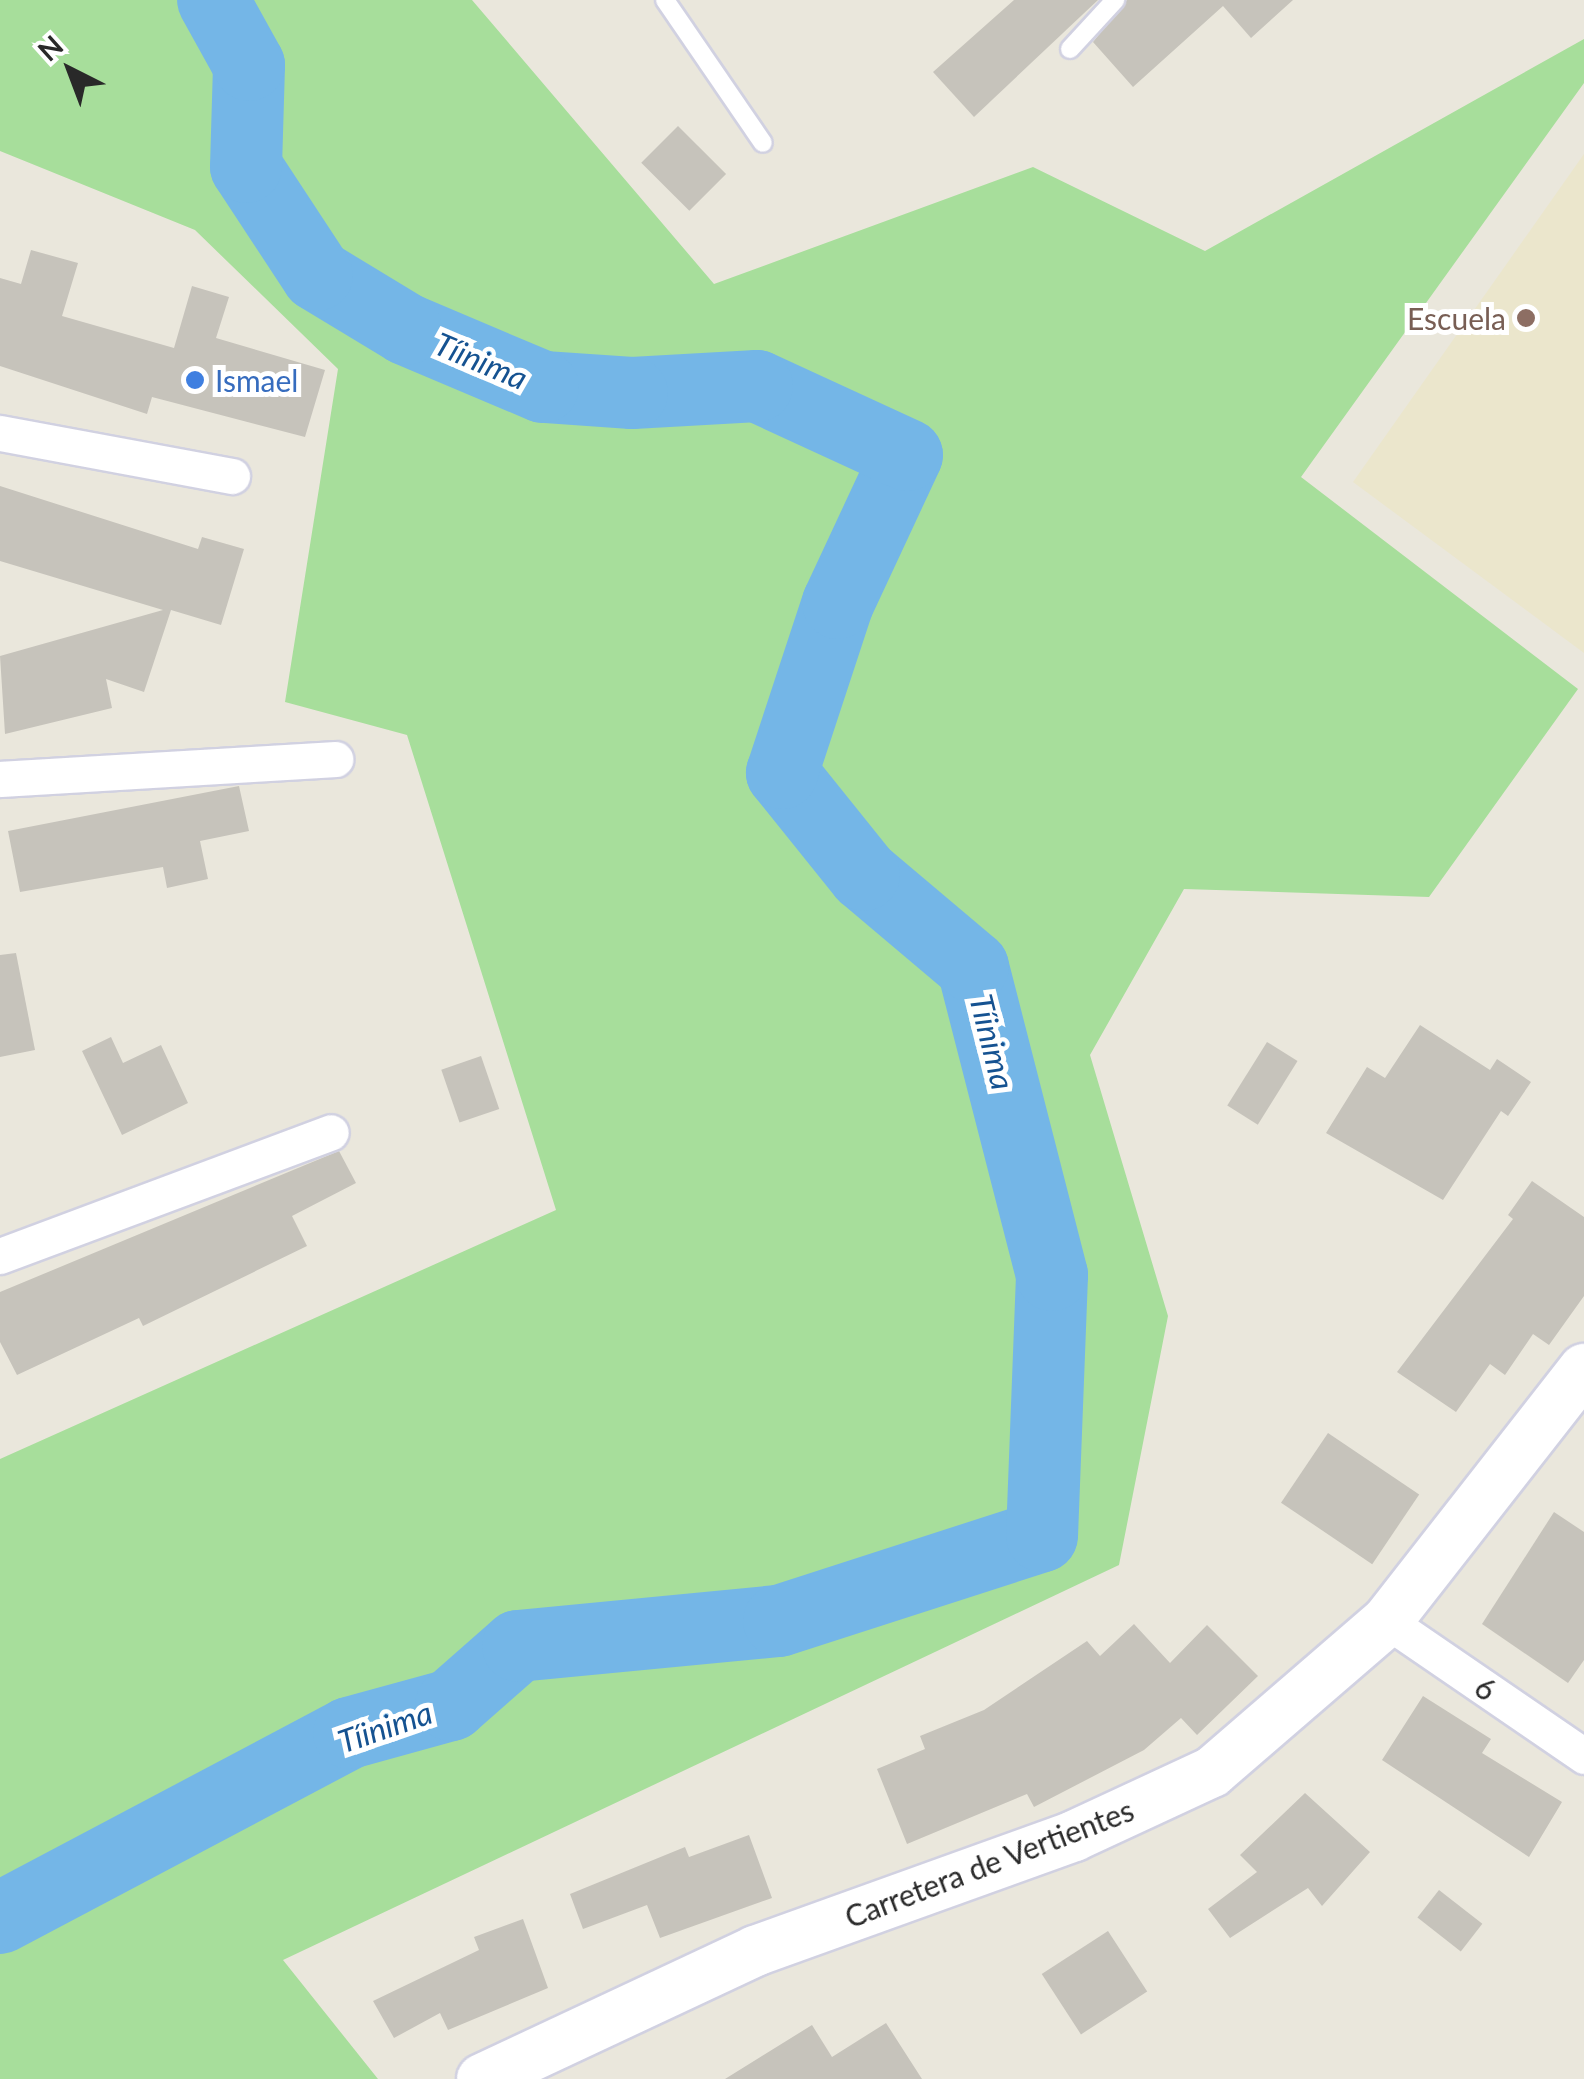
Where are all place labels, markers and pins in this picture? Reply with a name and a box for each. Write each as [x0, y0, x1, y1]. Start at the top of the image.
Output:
place label: Escuela [1407, 300, 1506, 336]
marker: Escuela [1515, 307, 1537, 329]
place label: Ismael [215, 362, 298, 398]
marker: Ismael [184, 369, 206, 391]

